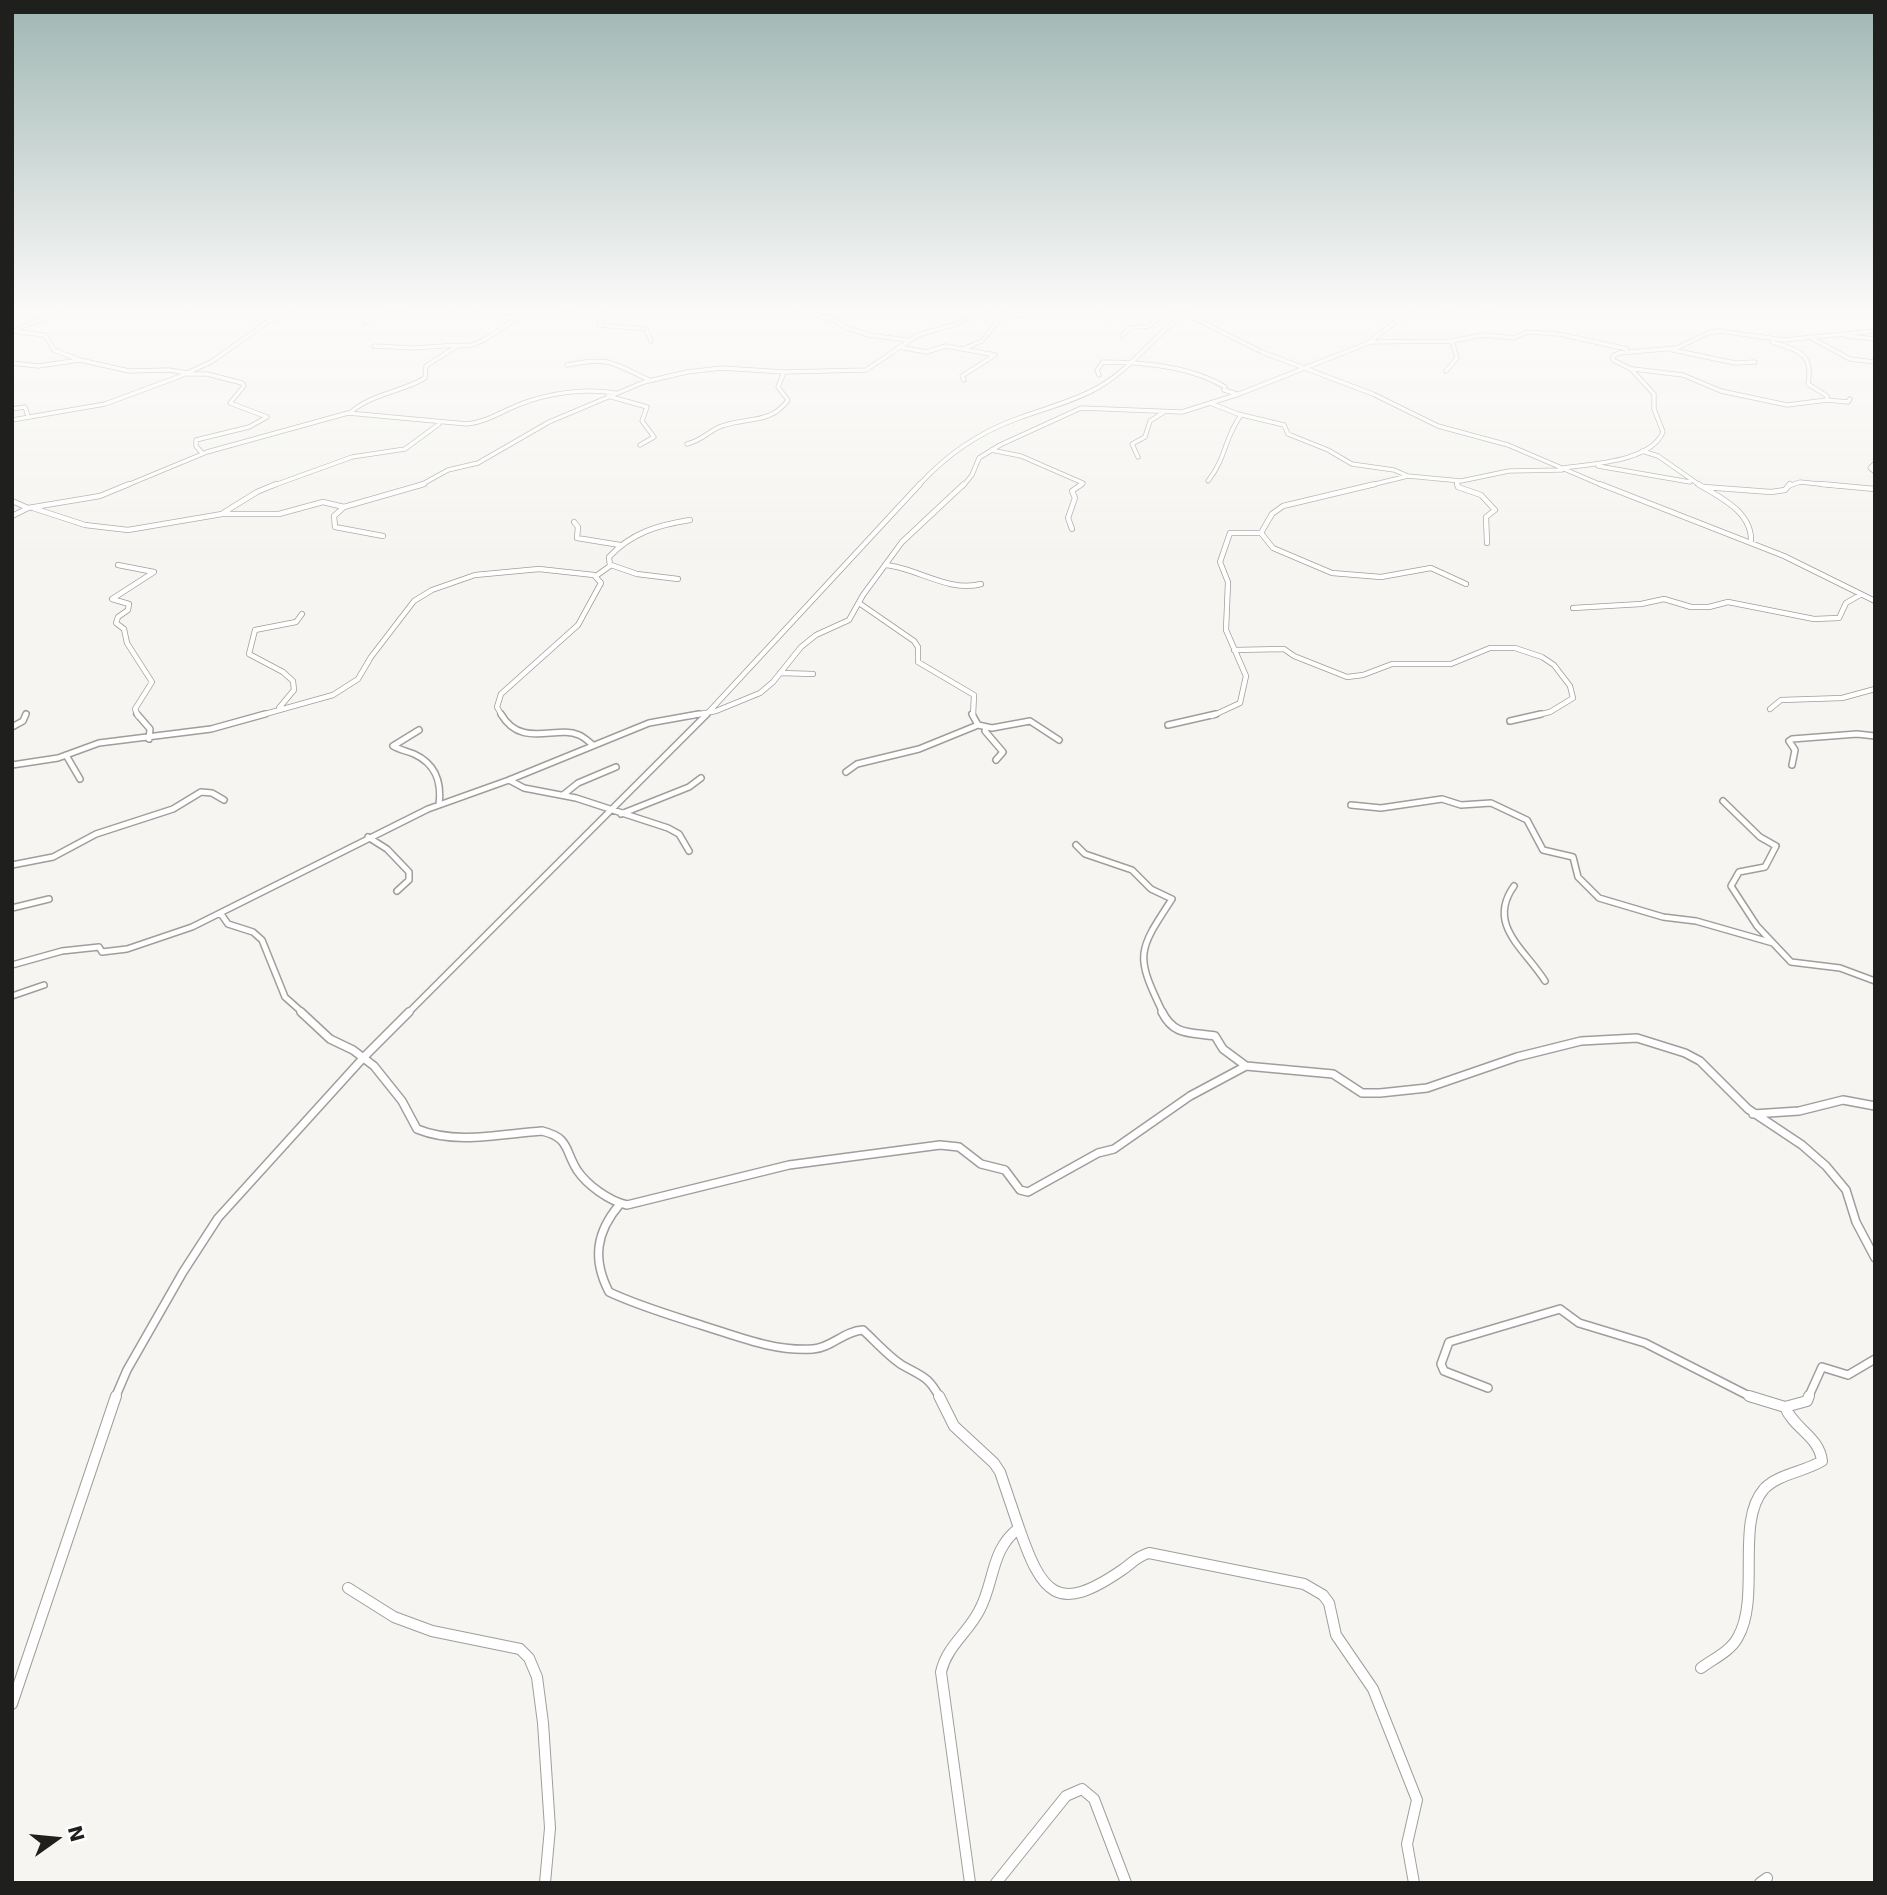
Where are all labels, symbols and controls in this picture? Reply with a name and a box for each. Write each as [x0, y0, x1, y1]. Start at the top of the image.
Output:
north arrow [21, 1804, 91, 1874]
text: N [64, 1823, 89, 1844]

